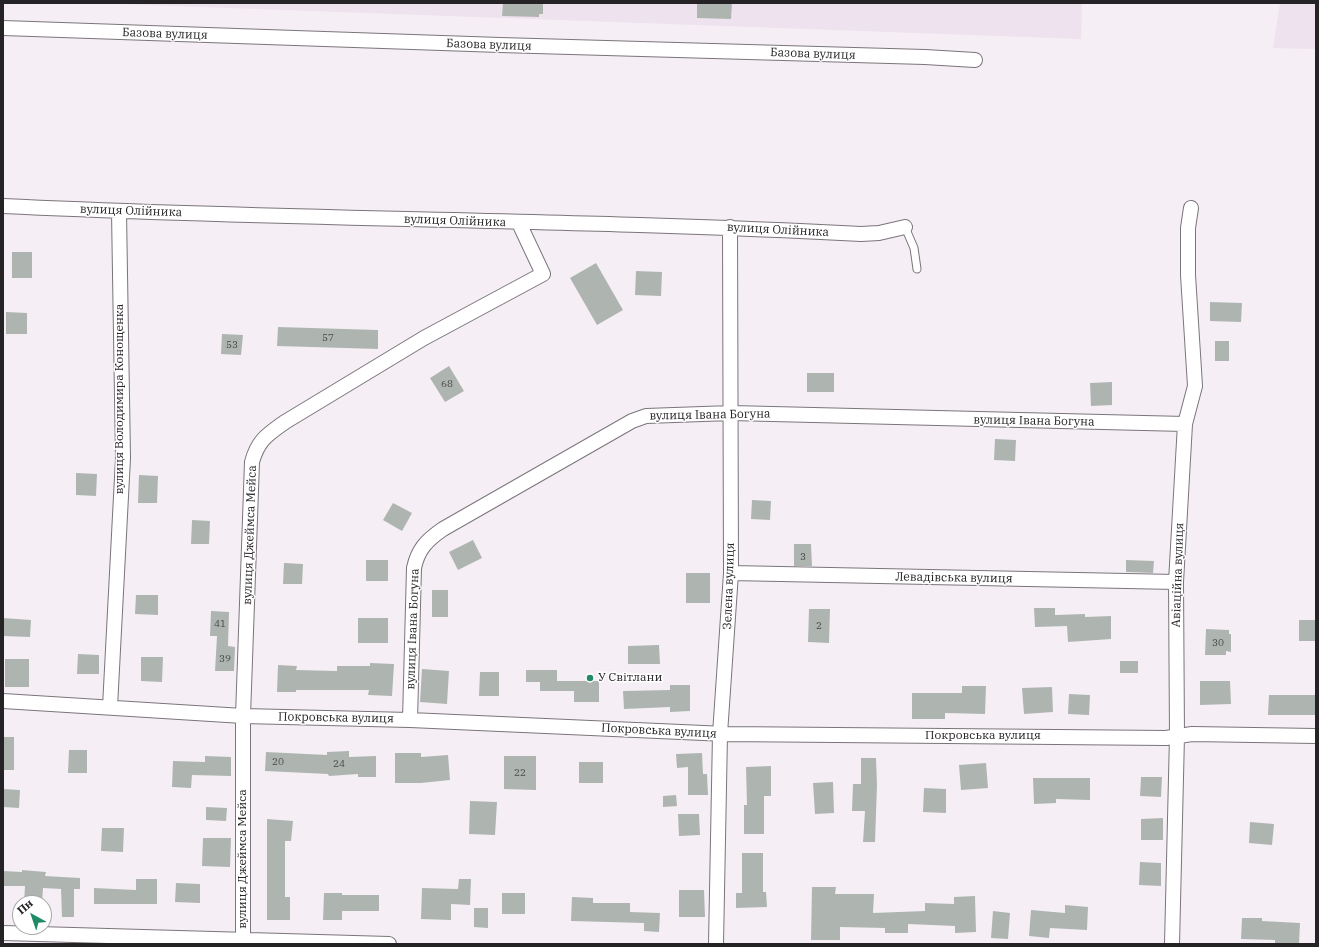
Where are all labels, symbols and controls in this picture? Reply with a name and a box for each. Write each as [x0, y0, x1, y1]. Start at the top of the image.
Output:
street label: Базова вулиця [122, 25, 208, 43]
street label: Базова вулиця [446, 36, 532, 54]
street label: Базова вулиця [770, 45, 856, 63]
street label: вулиця Олійника [80, 202, 182, 220]
street label: вулиця Олійника [404, 212, 506, 230]
street label: вулиця Олійника [727, 220, 829, 240]
street label: вулиця Володимира Конощенка [113, 304, 127, 494]
house number: 57 [322, 332, 334, 344]
house number: 53 [226, 339, 238, 351]
house number: 68 [441, 378, 453, 390]
street label: вулиця Івана Богуна [649, 407, 771, 423]
street label: вулиця Івана Богуна [973, 413, 1095, 429]
street label: вулиця Джеймса Мейса [240, 465, 260, 605]
street label: Авіаційна вулиця [1169, 522, 1187, 628]
street label: Зелена вулиця [720, 542, 738, 630]
house number: 3 [800, 551, 806, 563]
street label: вулиця Івана Богуна [404, 568, 422, 690]
street label: Левадівська вулиця [895, 570, 1013, 586]
house number: 41 [214, 618, 226, 630]
house number: 2 [816, 620, 822, 632]
house number: 30 [1212, 637, 1224, 649]
house number: 39 [219, 653, 231, 665]
place label: У Світлани [598, 671, 662, 685]
marker: У Світлани [585, 673, 595, 683]
street label: Покровська вулиця [278, 710, 394, 726]
street label: Покровська вулиця [601, 721, 717, 741]
street label: Покровська вулиця [925, 729, 1041, 743]
house number: 20 [272, 756, 284, 768]
house number: 24 [333, 758, 345, 770]
house number: 22 [514, 767, 526, 779]
street label: вулиця Джеймса Мейса [236, 789, 250, 929]
north arrow [12, 895, 52, 935]
text: Пн [14, 896, 36, 917]

